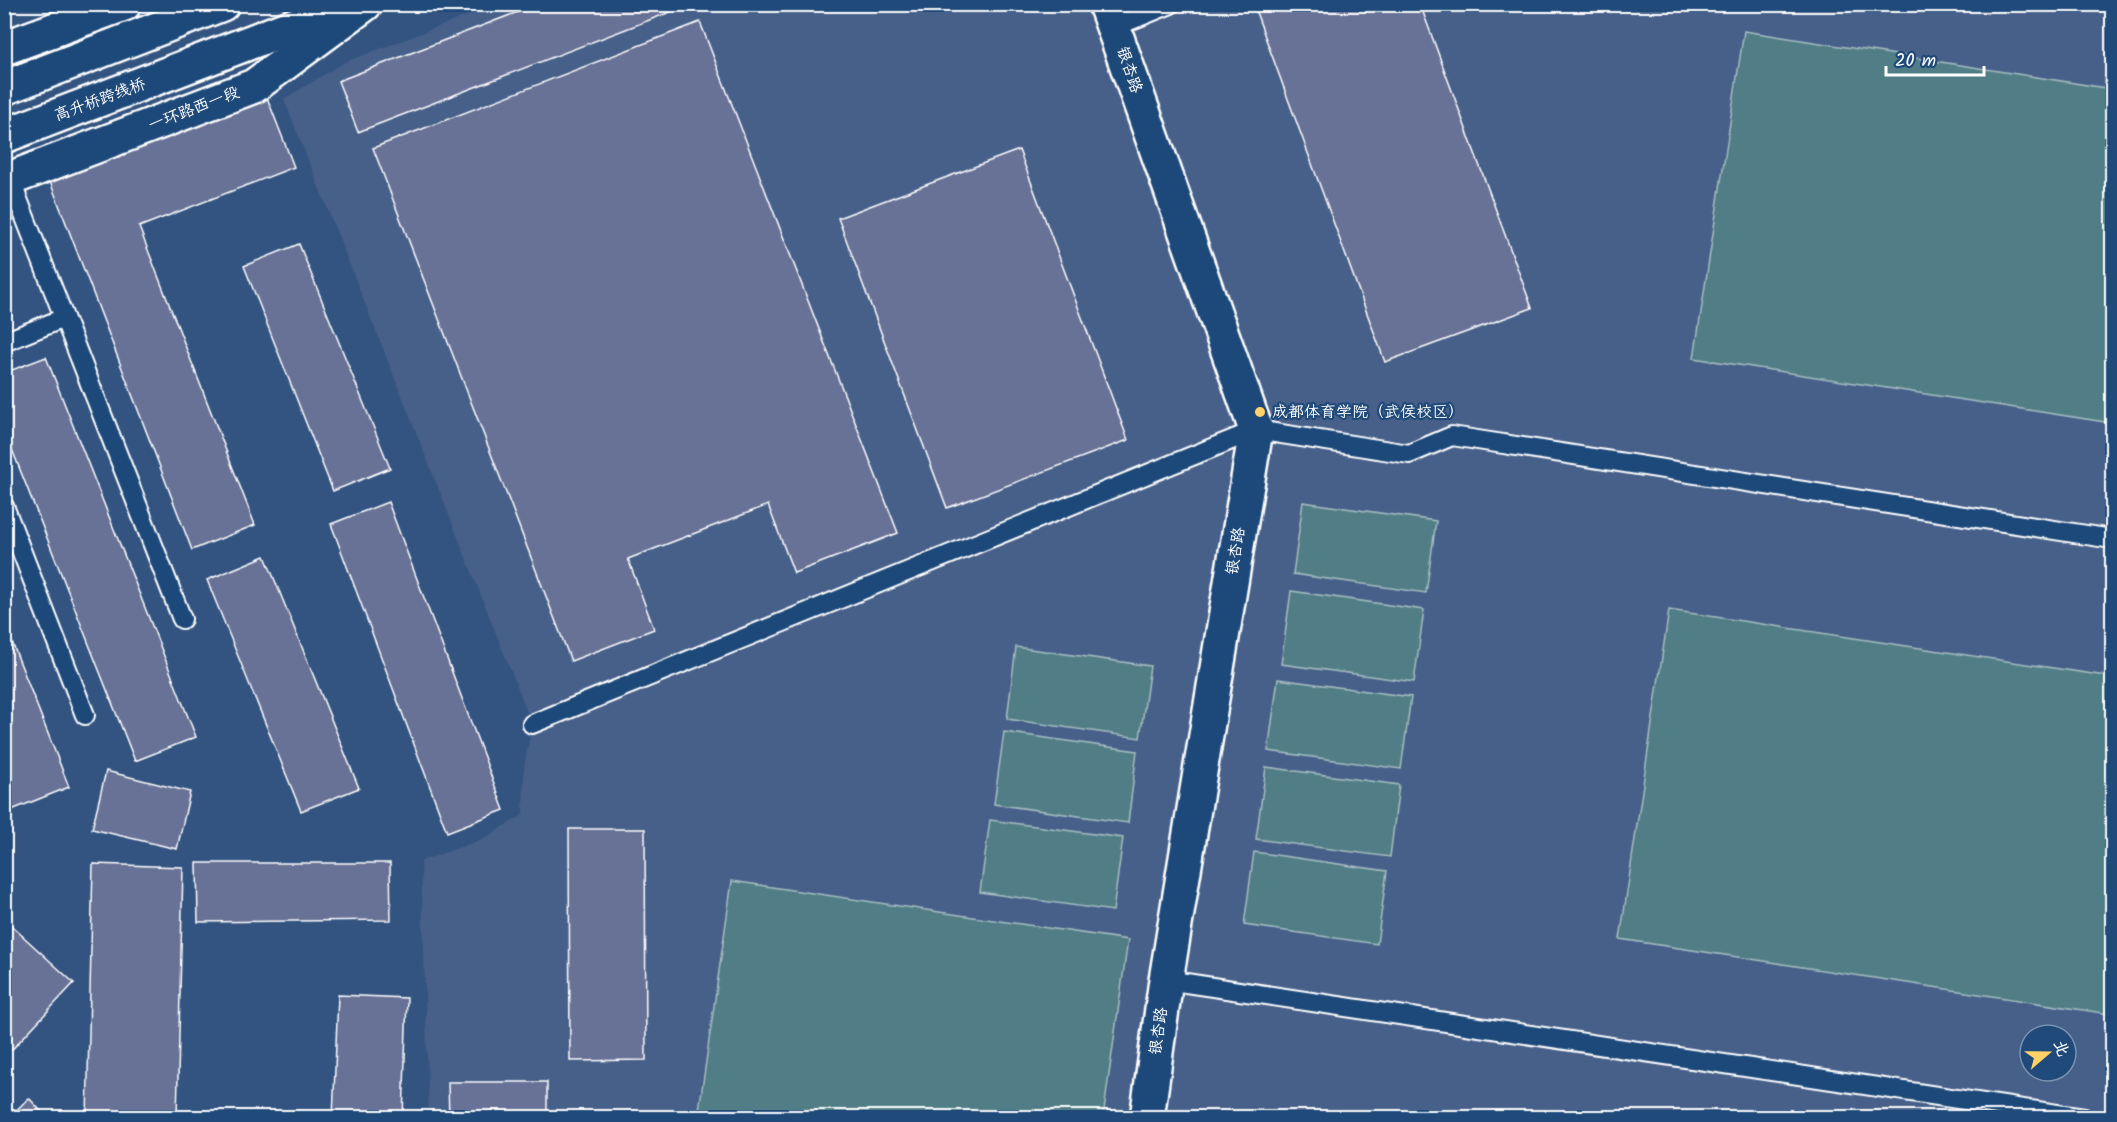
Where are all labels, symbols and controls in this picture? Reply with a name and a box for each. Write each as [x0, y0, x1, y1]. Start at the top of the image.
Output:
scale bar [1886, 39, 1984, 77]
street label: 银杏路 [1109, 43, 1149, 97]
text: 20 m [1895, 47, 1936, 76]
street label: 高升桥跨线桥 [51, 72, 149, 128]
street label: 一环路西一段 [145, 80, 243, 138]
place label: 成都体育学院（武侯校区） [1272, 400, 1464, 425]
marker: 成都体育学院（武侯校区） [1253, 405, 1267, 419]
street label: 银杏路 [1220, 525, 1252, 577]
street label: 银杏路 [1143, 1005, 1175, 1057]
north arrow [2018, 1023, 2078, 1083]
text: 北 [2046, 1037, 2075, 1060]

